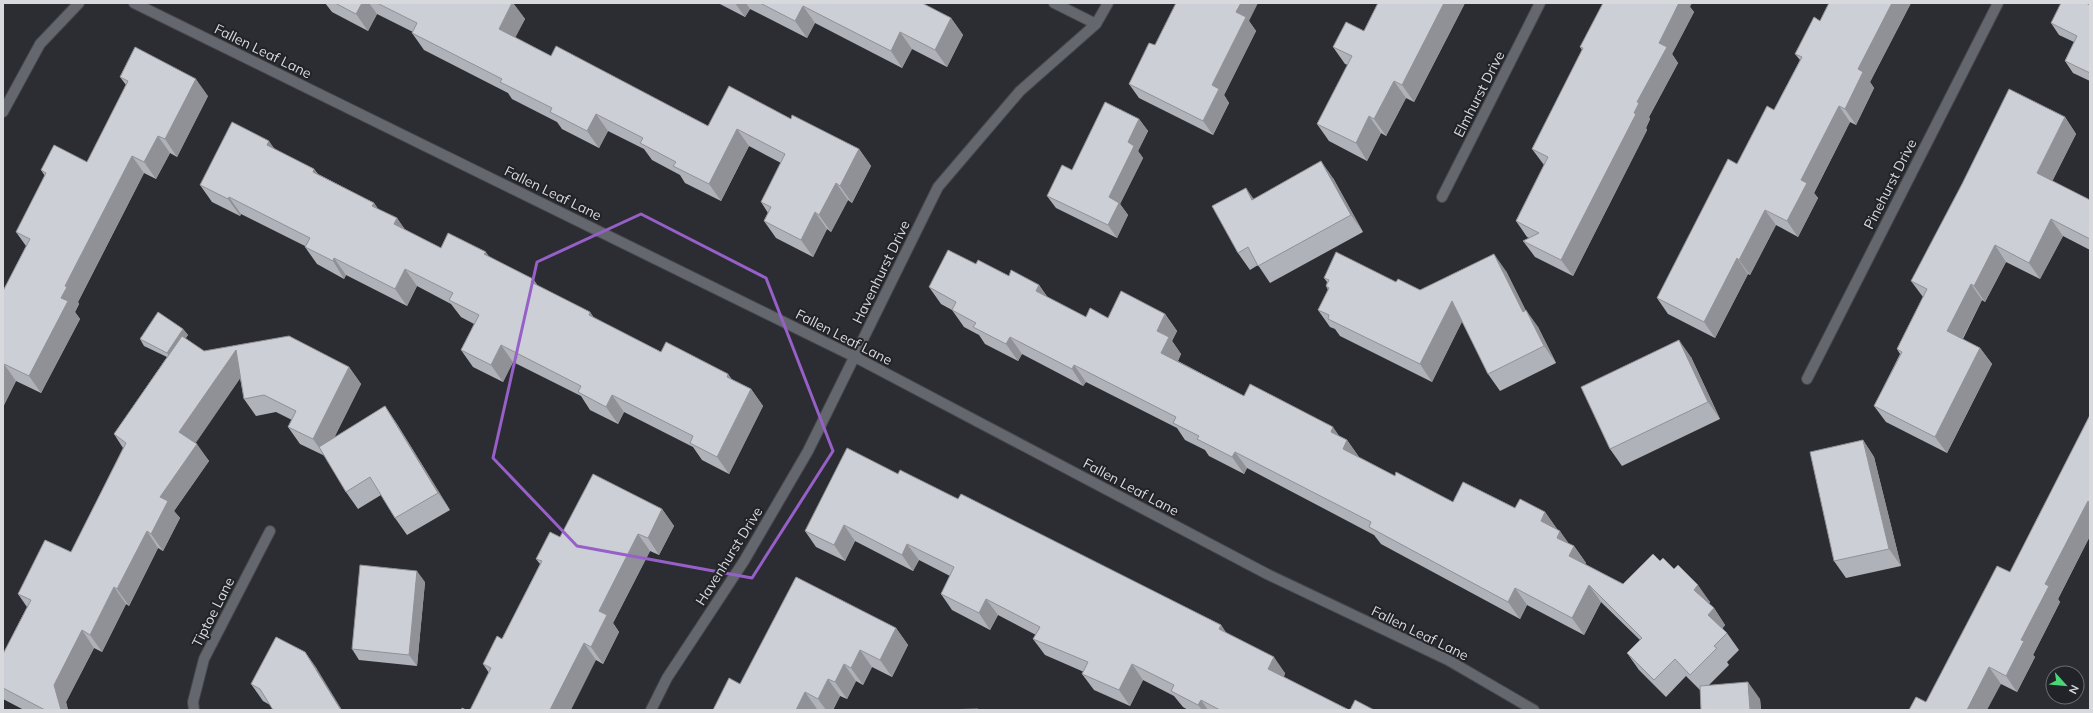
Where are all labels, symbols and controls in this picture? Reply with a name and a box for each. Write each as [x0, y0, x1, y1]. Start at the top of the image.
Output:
street label: Fallen Leaf Lane [211, 20, 315, 82]
street label: Elmhurst Drive [1450, 48, 1508, 140]
street label: Pinehurst Drive [1860, 136, 1920, 232]
street label: Fallen Leaf Lane [501, 162, 605, 224]
street label: Havenhurst Drive [848, 217, 914, 327]
street label: Fallen Leaf Lane [793, 305, 895, 369]
street label: Fallen Leaf Lane [1080, 454, 1182, 520]
street label: Havenhurst Drive [691, 503, 767, 609]
street label: Tiptoe Lane [188, 574, 238, 650]
street label: Fallen Leaf Lane [1368, 602, 1472, 664]
north arrow [2045, 665, 2085, 705]
text: N [2066, 683, 2082, 696]

